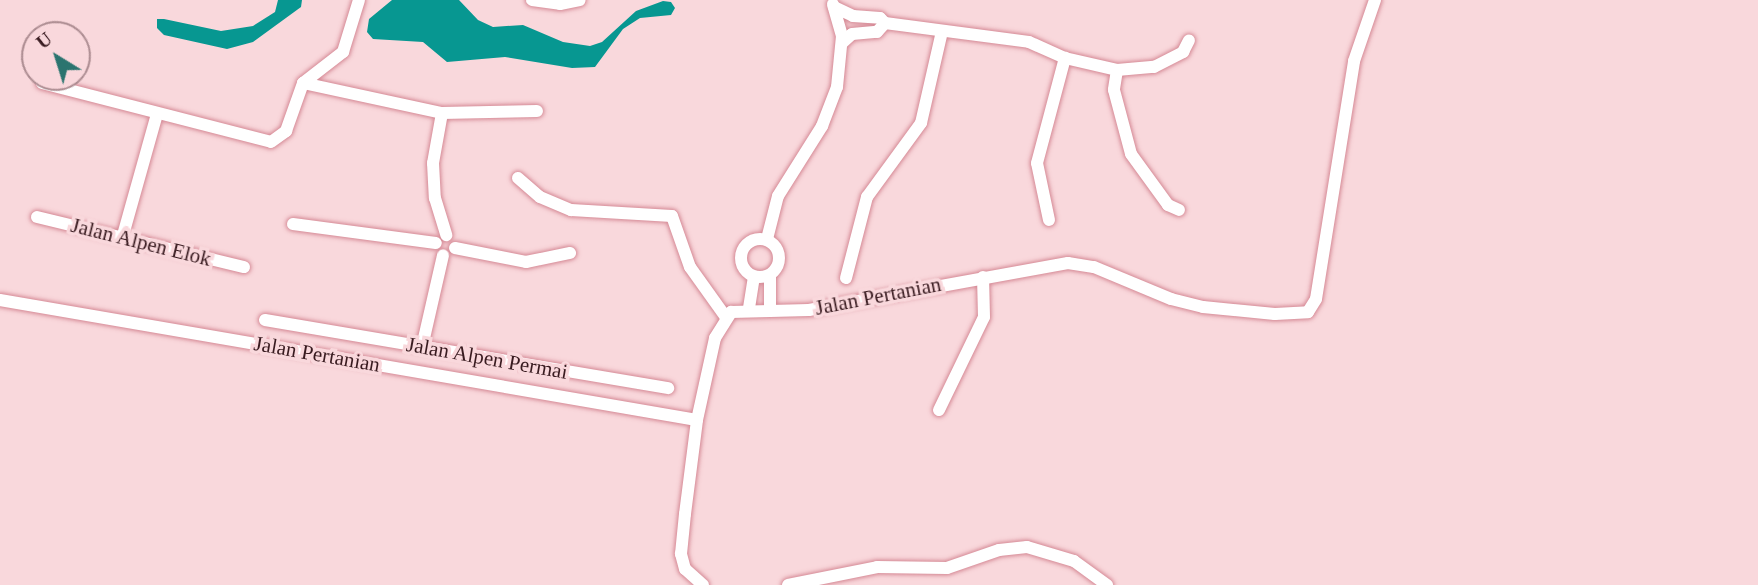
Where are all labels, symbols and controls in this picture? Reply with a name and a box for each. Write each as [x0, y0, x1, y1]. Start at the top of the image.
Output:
north arrow [21, 21, 91, 91]
text: U [32, 28, 56, 53]
street label: Jalan Alpen Elok [68, 212, 214, 272]
street label: Jalan Pertanian [813, 271, 943, 321]
street label: Jalan Pertanian [252, 331, 382, 377]
street label: Jalan Alpen Permai [404, 331, 570, 385]

